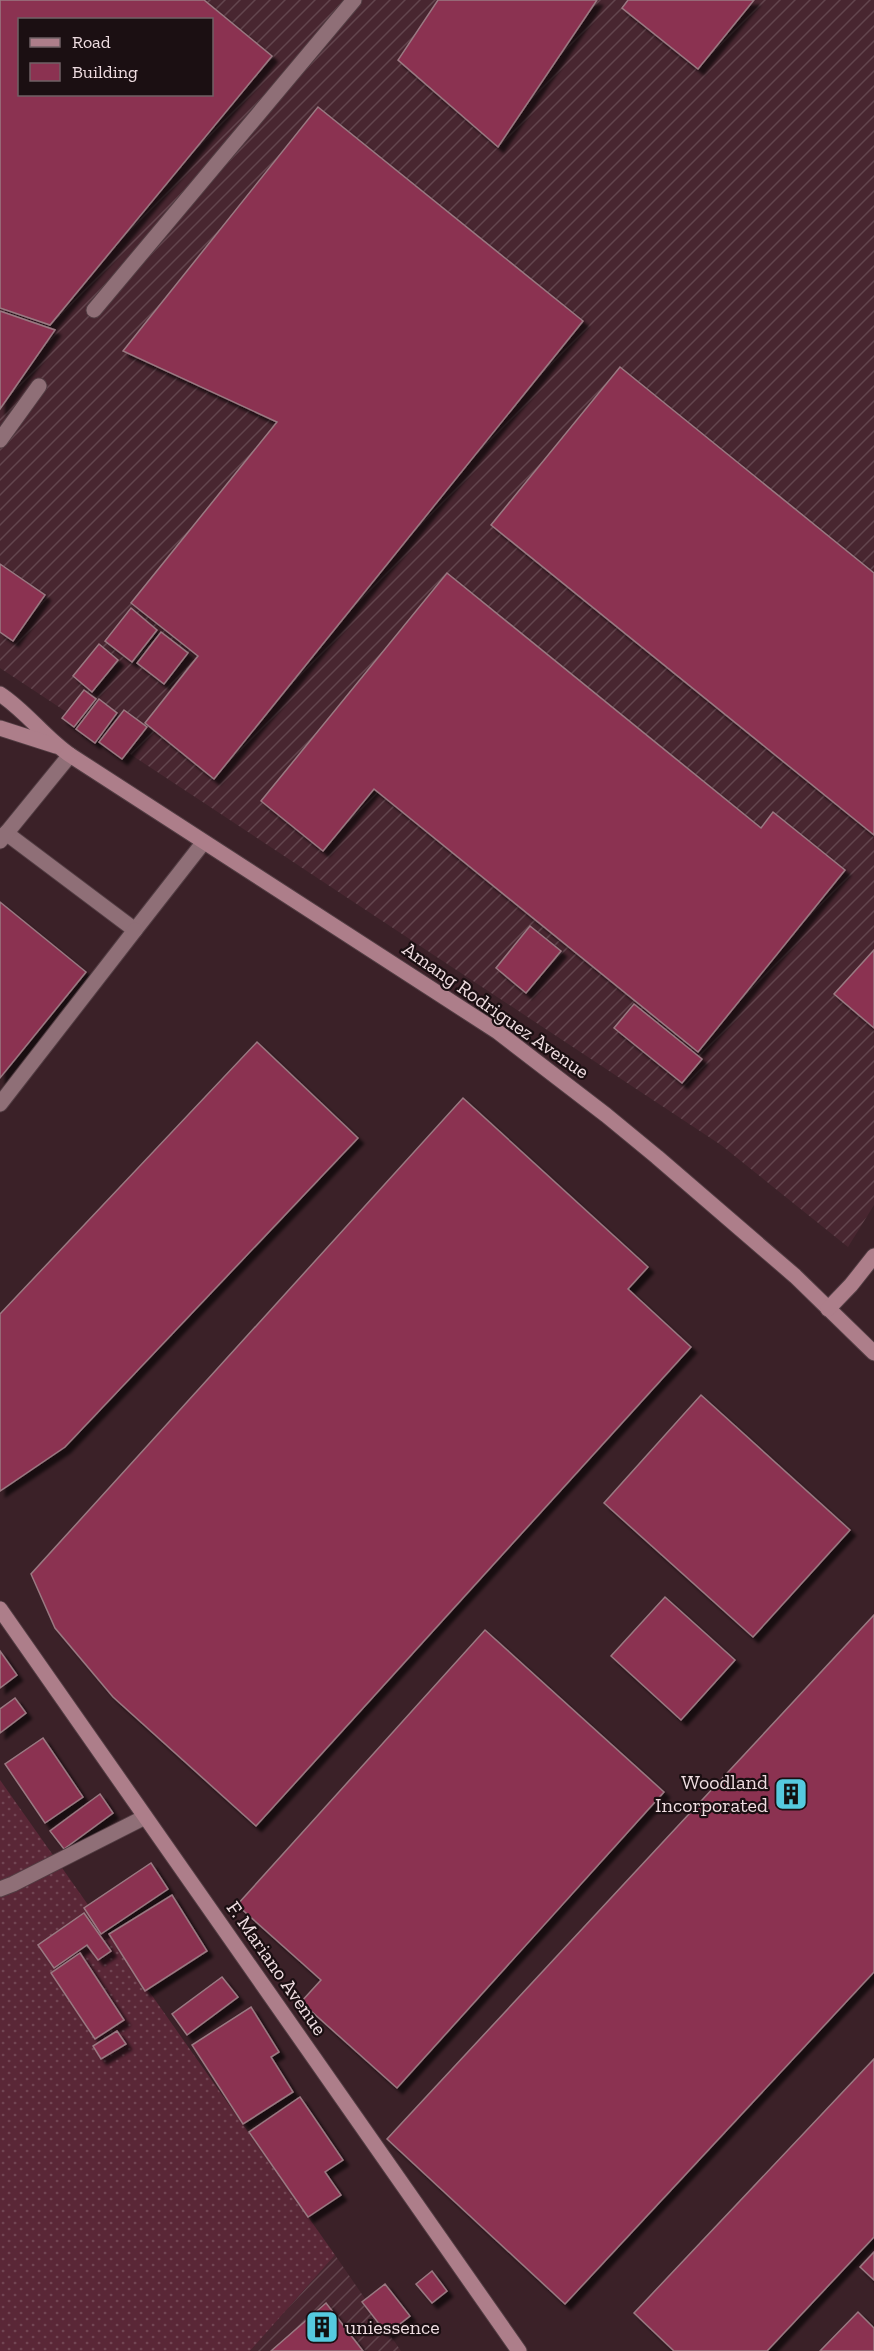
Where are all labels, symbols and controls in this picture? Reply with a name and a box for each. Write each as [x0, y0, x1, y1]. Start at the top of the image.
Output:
legend [18, 18, 213, 96]
text: Road [72, 31, 111, 53]
text: Building [72, 61, 138, 83]
street label: Amang Rodriguez Avenue [398, 936, 594, 1084]
place label: Woodland Incorporated [655, 1770, 768, 1817]
building icon: Woodland Incorporated [773, 1776, 809, 1812]
street label: F. Mariano Avenue [222, 1896, 332, 2040]
building icon: uniessence [304, 2309, 340, 2345]
place label: uniessence [345, 2315, 440, 2339]

